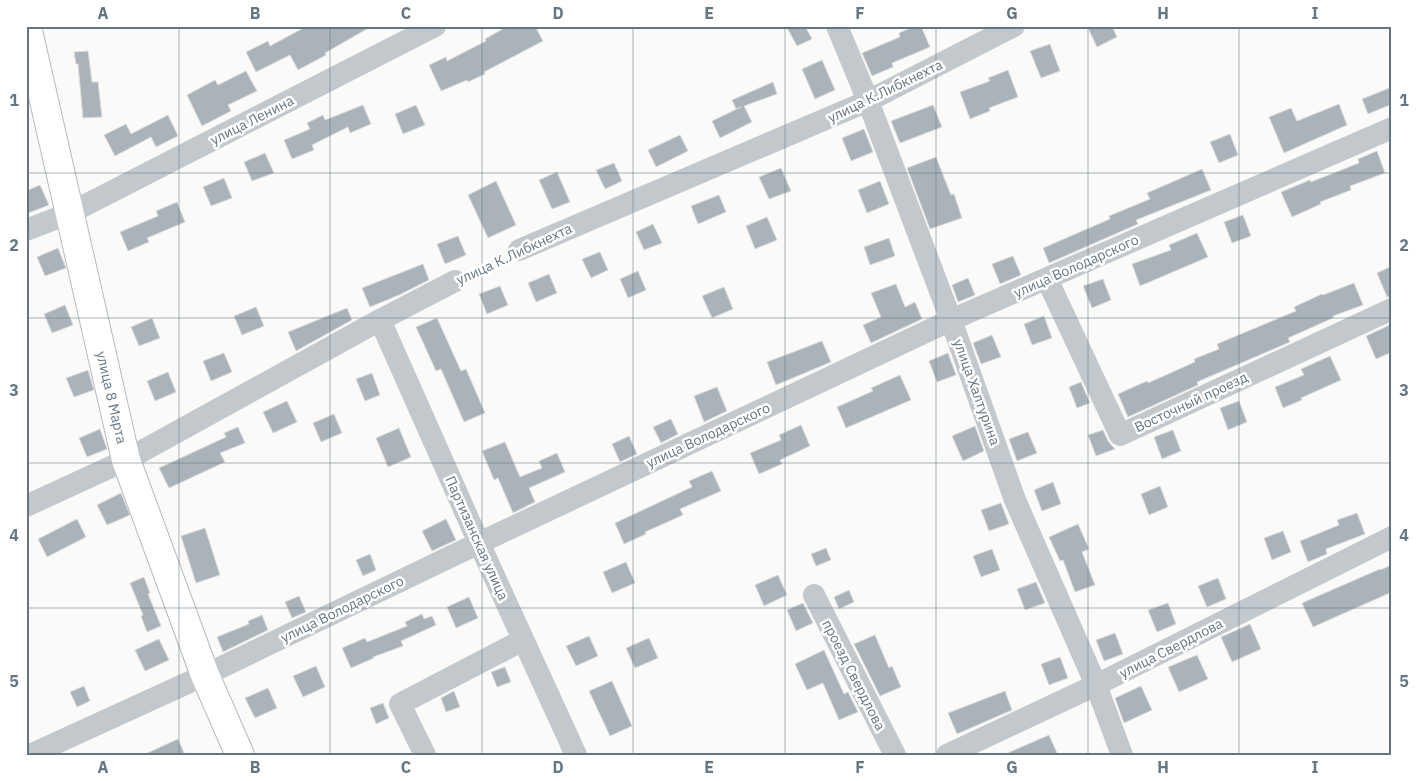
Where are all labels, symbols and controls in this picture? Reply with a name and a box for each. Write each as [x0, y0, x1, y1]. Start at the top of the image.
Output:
text: A [98, 3, 109, 23]
text: B [250, 3, 261, 23]
text: C [401, 3, 411, 23]
text: D [552, 3, 564, 23]
text: E [704, 3, 714, 23]
text: F [855, 3, 865, 23]
text: G [1006, 3, 1018, 23]
text: H [1157, 3, 1169, 23]
text: I [1312, 3, 1319, 23]
street label: улица К.Либкнехта [825, 55, 946, 127]
text: 1 [9, 90, 19, 110]
text: 1 [1399, 90, 1409, 110]
street label: улица Ленина [207, 91, 297, 149]
street label: улица К.Либкнехта [453, 219, 575, 289]
street label: улица Володарского [1011, 230, 1141, 302]
text: 2 [9, 235, 19, 255]
text: 2 [1399, 235, 1409, 255]
street label: улица Халтурина [949, 336, 1005, 448]
street label: улица 8 Марта [92, 349, 131, 446]
street label: Восточный проезд [1132, 368, 1250, 436]
text: 3 [9, 380, 19, 400]
text: 3 [1399, 380, 1409, 400]
street label: улица Володарского [643, 398, 773, 472]
street label: Партизанская улица [441, 473, 513, 603]
text: 4 [9, 525, 19, 545]
text: 4 [1399, 525, 1409, 545]
street label: улица Володарского [278, 571, 407, 647]
street label: улица Свердлова [1116, 614, 1226, 682]
street label: проезд Свердлова [818, 617, 890, 734]
text: 5 [9, 671, 19, 691]
text: 5 [1399, 671, 1409, 691]
text: A [98, 757, 109, 777]
text: B [250, 757, 261, 777]
text: C [401, 757, 411, 777]
text: D [552, 757, 564, 777]
text: E [704, 757, 714, 777]
text: F [855, 757, 865, 777]
text: G [1006, 757, 1018, 777]
text: H [1157, 757, 1169, 777]
text: I [1312, 757, 1319, 777]

